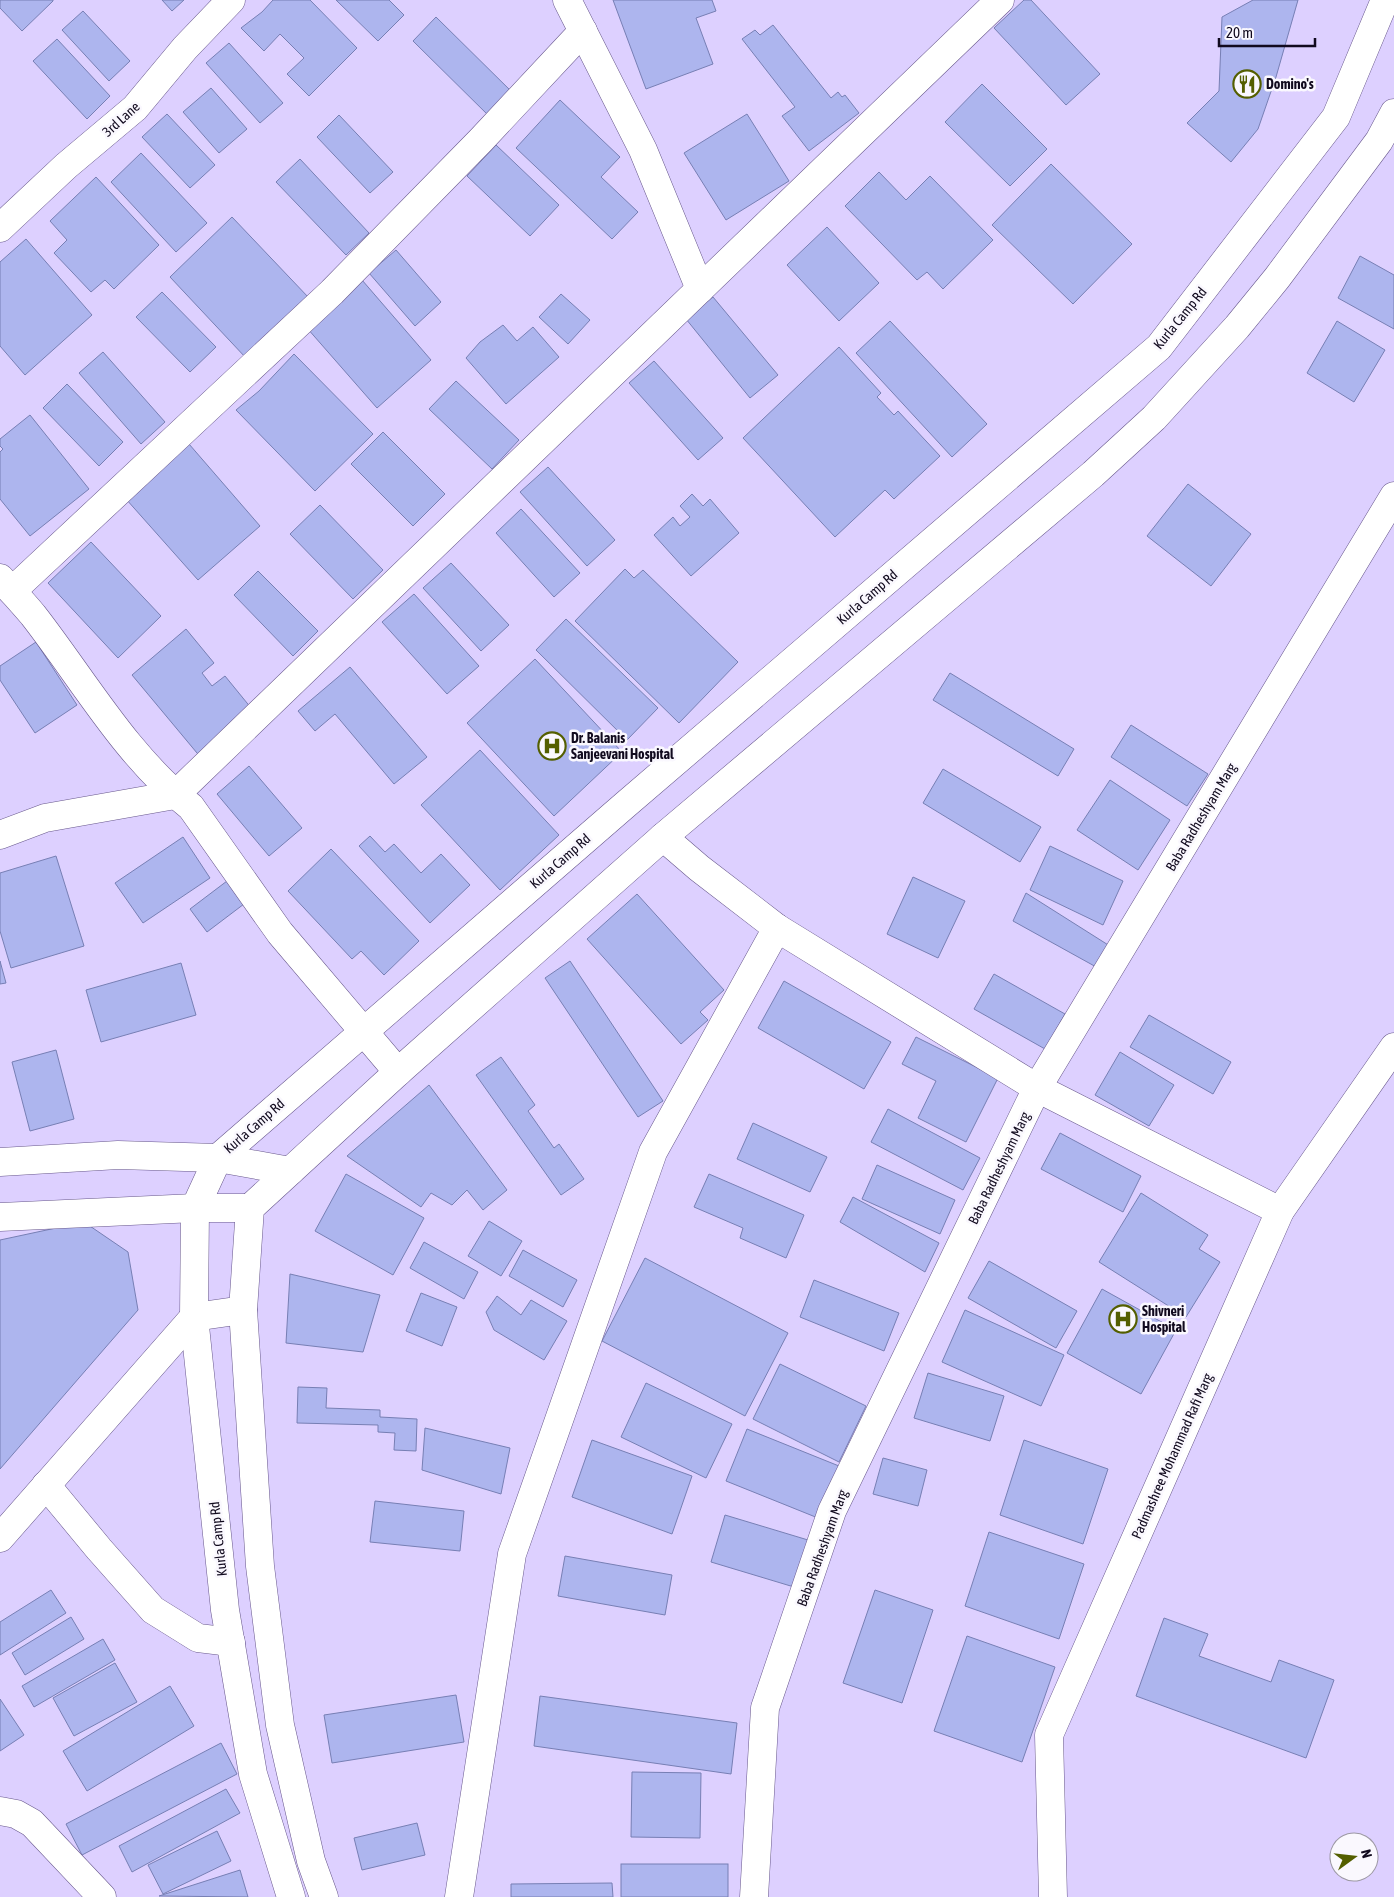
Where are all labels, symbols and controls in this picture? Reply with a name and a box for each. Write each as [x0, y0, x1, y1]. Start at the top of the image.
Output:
scale bar [1219, 15, 1315, 47]
text: 20 m [1226, 24, 1253, 41]
restaurant icon: Domino's [1232, 69, 1262, 99]
place label: Domino's [1266, 76, 1314, 92]
street label: 3rd Lane [99, 98, 143, 140]
street label: Kurla Camp Rd [1150, 284, 1210, 352]
street label: Kurla Camp Rd [834, 566, 900, 628]
place label: Dr. Balanis Sanjeevani Hospital [571, 730, 674, 762]
hospital icon: Dr. Balanis Sanjeevani Hospital [537, 731, 567, 761]
street label: Baba Radheshyam Marg [1162, 760, 1240, 874]
street label: Kurla Camp Rd [527, 830, 593, 892]
street label: Kurla Camp Rd [221, 1095, 287, 1157]
street label: Baba Radheshyam Marg [965, 1109, 1033, 1227]
place label: Shivneri Hospital [1142, 1303, 1186, 1335]
hospital icon: Shivneri Hospital [1108, 1304, 1138, 1334]
street label: Padmashree Mohammad Rafi Marg [1128, 1371, 1216, 1541]
street label: Baba Radheshyam Marg [793, 1487, 851, 1609]
street label: Kurla Camp Rd [206, 1501, 230, 1577]
north arrow [1329, 1832, 1379, 1882]
text: N [1358, 1848, 1375, 1860]

